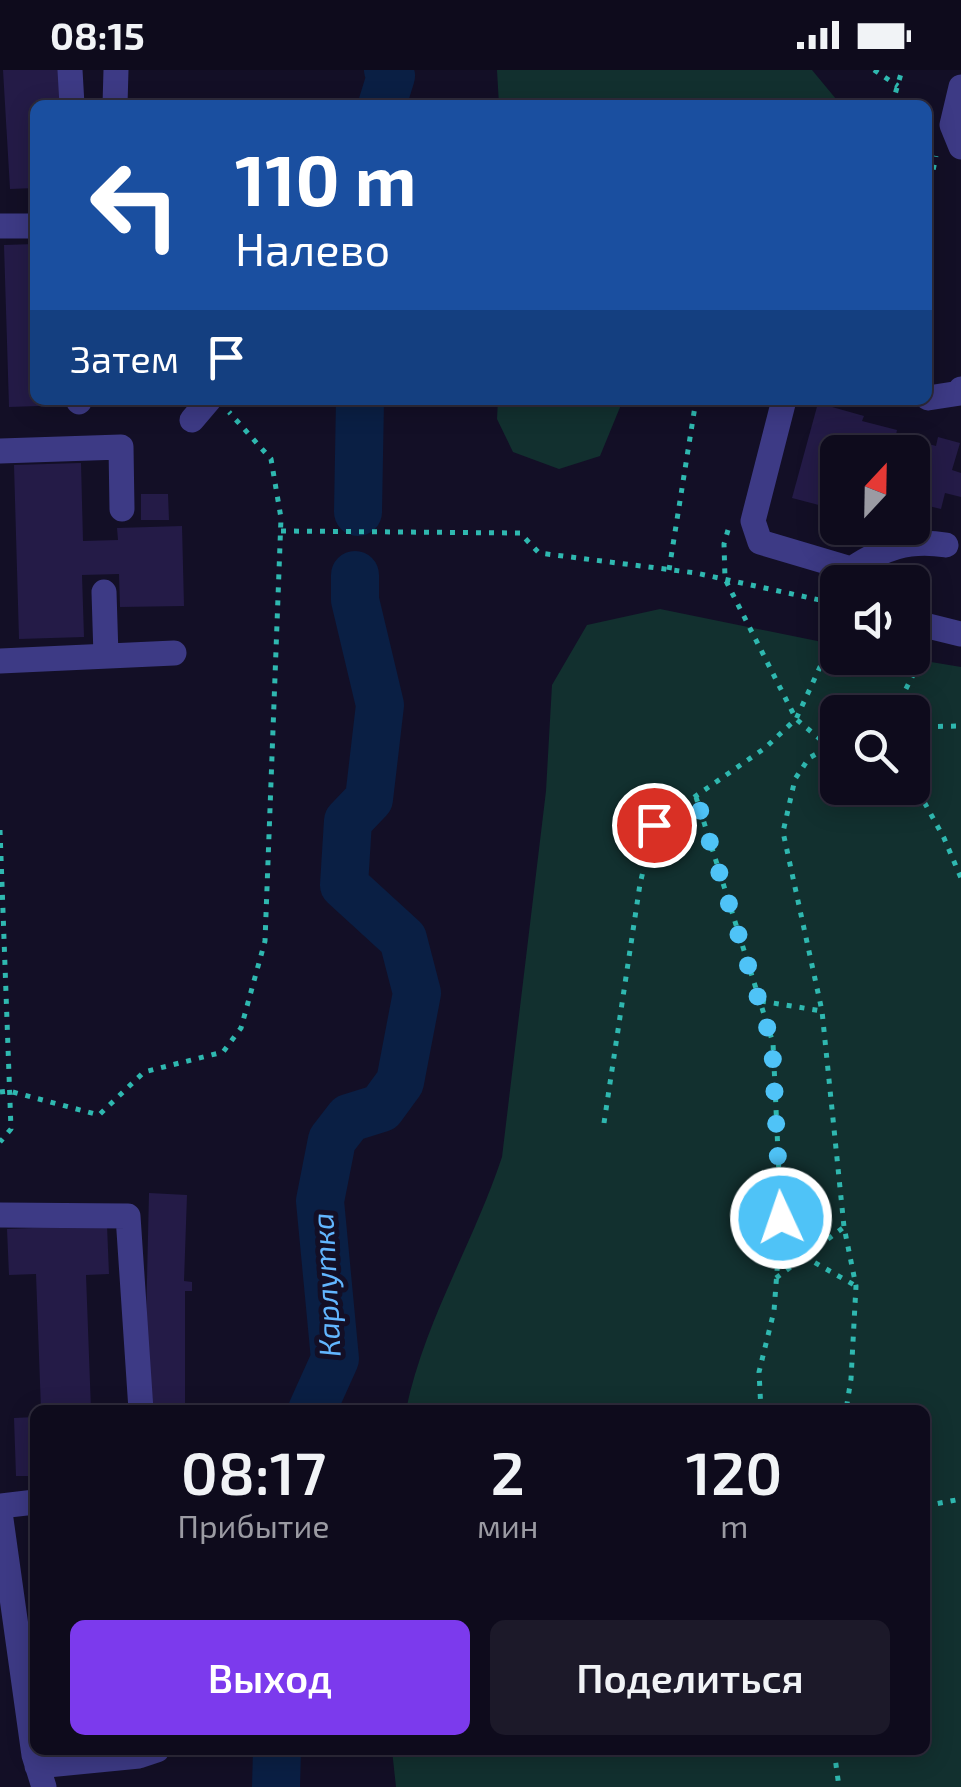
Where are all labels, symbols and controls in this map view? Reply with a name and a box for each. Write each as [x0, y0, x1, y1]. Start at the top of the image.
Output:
text: 08:15 [50, 12, 145, 58]
text: 110 m [235, 136, 416, 220]
icon: left [70, 140, 200, 270]
text: Налево [235, 221, 390, 275]
icon: arrive [199, 330, 254, 385]
text: Затем [70, 335, 179, 381]
north arrow [820, 435, 930, 545]
map controls [820, 435, 930, 805]
button: sound [820, 565, 930, 675]
button: search [820, 695, 930, 805]
pin [612, 783, 697, 868]
icon: arrive [627, 798, 682, 853]
position arrow [729, 1166, 833, 1270]
water label: Карлутка [303, 1212, 347, 1358]
text: 08:17 [181, 1435, 326, 1507]
text: 2 [491, 1435, 525, 1507]
text: 120 [686, 1435, 782, 1507]
text: Прибытие [177, 1506, 330, 1544]
text: мин [477, 1506, 538, 1544]
text: m [720, 1506, 748, 1544]
button: Выход [70, 1620, 470, 1735]
button: Поделиться [490, 1620, 890, 1735]

